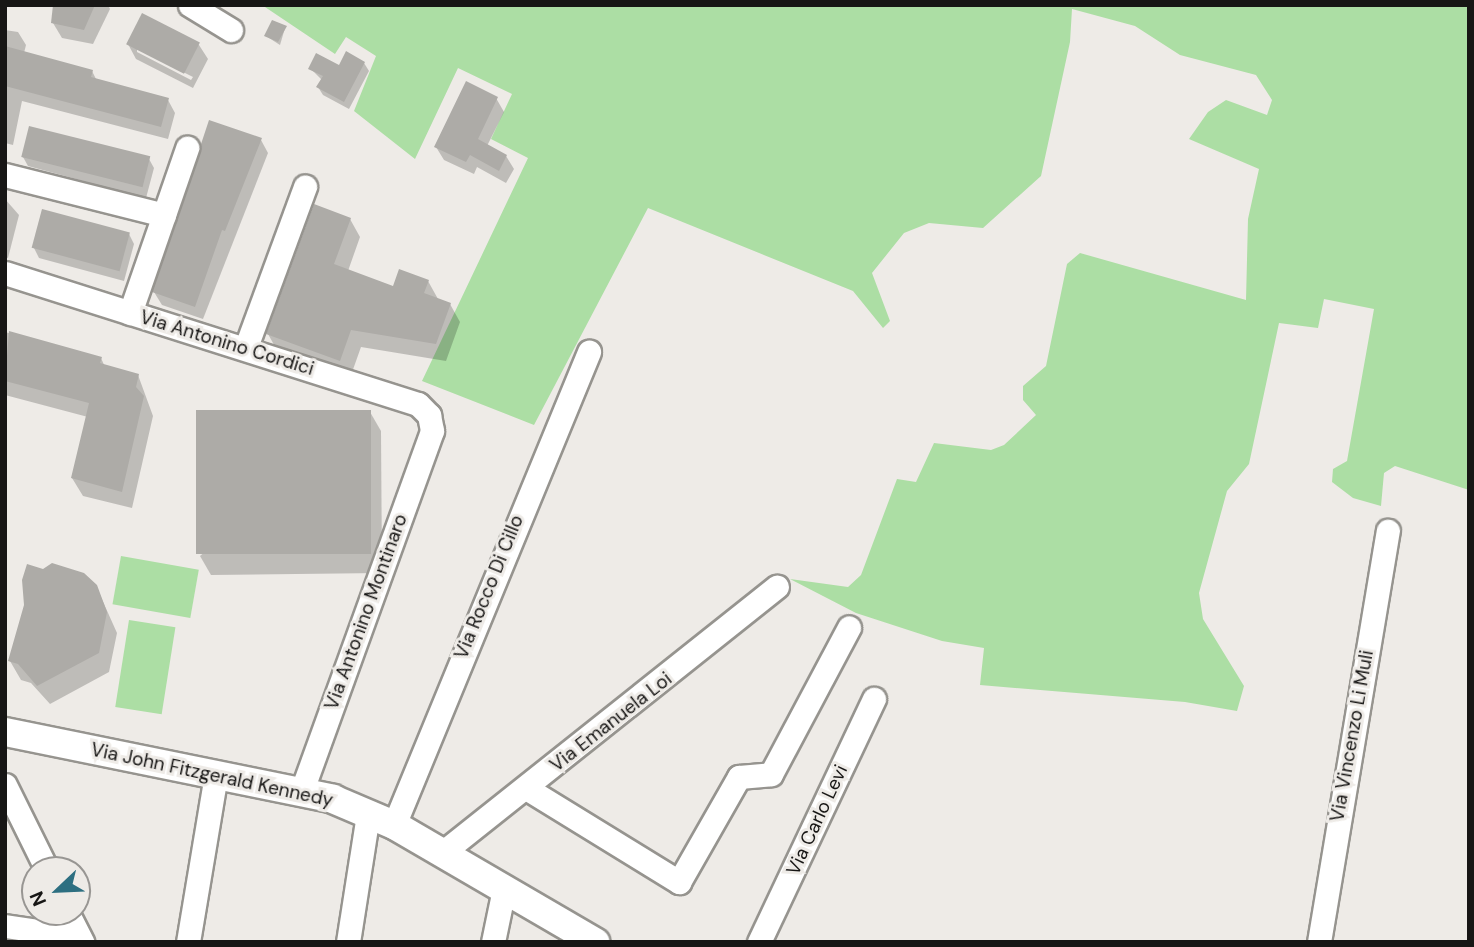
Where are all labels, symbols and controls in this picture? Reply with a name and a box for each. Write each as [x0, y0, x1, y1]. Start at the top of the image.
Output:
street label: Via Antonino Cordici [137, 306, 317, 380]
street label: Via Antonino Montinaro [320, 511, 412, 713]
street label: Via Rocco Di Cillo [450, 512, 528, 662]
street label: Via Vincenzo Li Muli [1326, 648, 1378, 824]
street label: Via Emanuela Loi [546, 667, 676, 777]
street label: Via John Fitzgerald Kennedy [89, 738, 335, 812]
street label: Via Carlo Levi [782, 761, 852, 879]
north arrow [21, 856, 91, 926]
text: N [24, 887, 52, 910]

